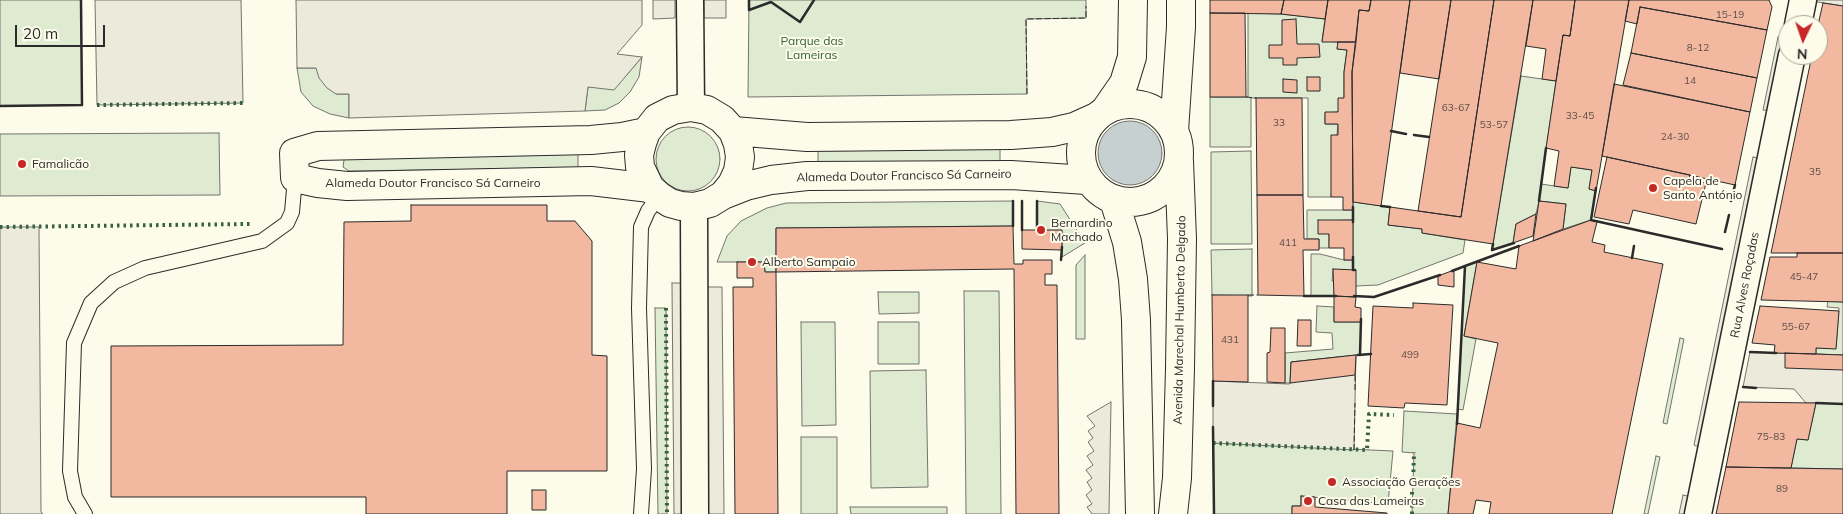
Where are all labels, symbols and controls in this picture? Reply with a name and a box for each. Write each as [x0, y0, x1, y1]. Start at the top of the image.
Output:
house number: 15-19 [1716, 9, 1744, 21]
scale bar [18, 15, 108, 47]
north arrow [1778, 15, 1828, 65]
text: 20 m [23, 24, 58, 43]
park label: Parque das Lameiras [780, 34, 844, 62]
house number: 8-12 [1687, 42, 1709, 54]
text: N [1797, 45, 1808, 63]
house number: 14 [1684, 75, 1696, 87]
house number: 63-67 [1442, 102, 1470, 114]
house number: 33-45 [1566, 110, 1594, 122]
house number: 33 [1273, 117, 1285, 129]
house number: 53-57 [1480, 119, 1508, 131]
house number: 24-30 [1661, 131, 1689, 143]
place label: Famalicão [32, 157, 89, 171]
marker: Famalicão [16, 158, 28, 170]
house number: 35 [1809, 166, 1821, 178]
street label: Alameda Doutor Francisco Sá Carneiro [796, 167, 1012, 185]
place label: Capela de Santo António [1663, 174, 1742, 202]
street label: Alameda Doutor Francisco Sá Carneiro [325, 176, 541, 190]
marker: Capela de Santo António [1647, 182, 1659, 194]
street label: Avenida Marechal Humberto Delgado [1171, 215, 1189, 425]
place label: Bernardino Machado [1051, 216, 1112, 244]
marker: Bernardino Machado [1035, 224, 1047, 236]
street label: Rua Alves Roçadas [1728, 231, 1762, 339]
house number: 411 [1279, 237, 1297, 249]
place label: Alberto Sampaio [762, 255, 856, 269]
marker: Alberto Sampaio [746, 256, 758, 268]
house number: 45-47 [1790, 271, 1818, 283]
house number: 55-67 [1782, 321, 1810, 333]
house number: 431 [1221, 334, 1239, 346]
house number: 499 [1401, 349, 1419, 361]
house number: 75-83 [1757, 431, 1785, 443]
place label: Associação Gerações [1342, 475, 1461, 489]
marker: Associação Gerações [1326, 476, 1338, 488]
house number: 89 [1776, 483, 1788, 495]
place label: Casa das Lameiras [1318, 494, 1424, 508]
marker: Casa das Lameiras [1302, 495, 1314, 507]

